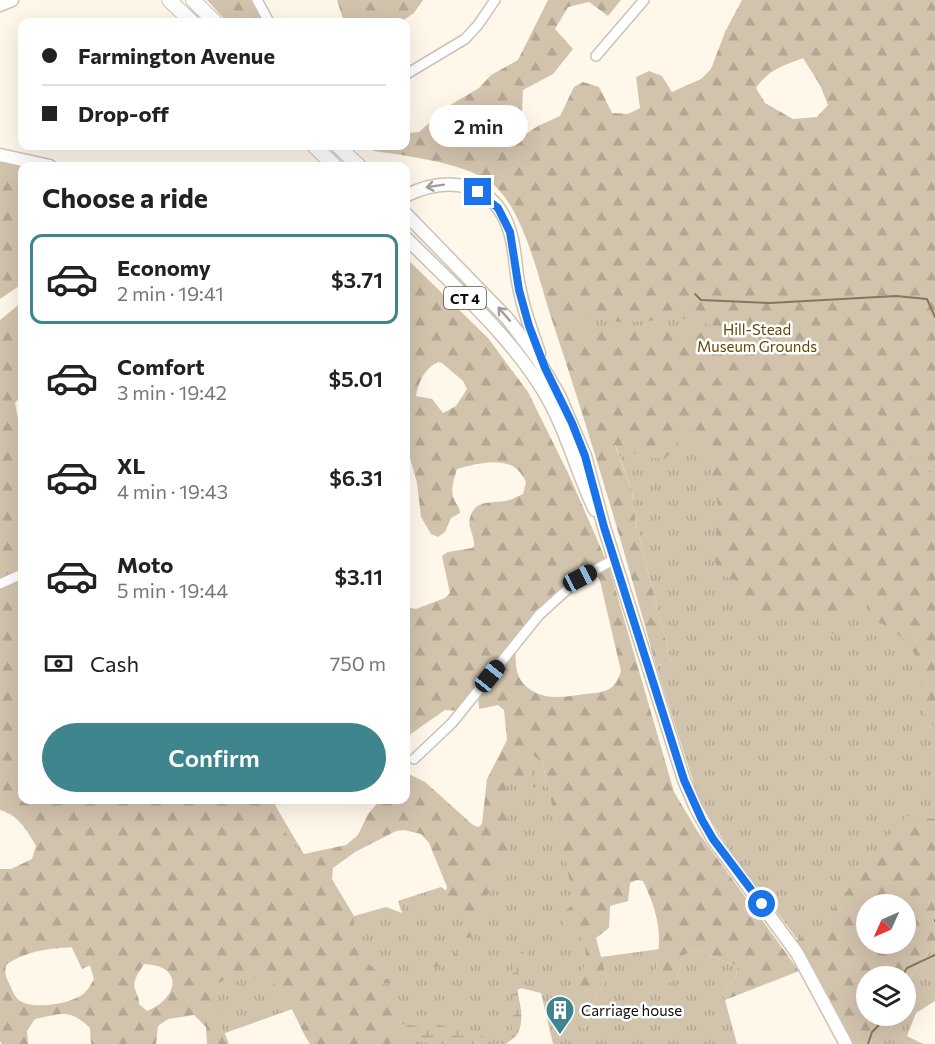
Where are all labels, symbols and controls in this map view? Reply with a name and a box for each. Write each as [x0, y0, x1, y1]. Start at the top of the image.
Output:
text: Farmington Avenue [78, 42, 275, 69]
text: Drop-off [78, 100, 169, 127]
callout: 2 min [428, 105, 528, 147]
text: 2 min [454, 114, 503, 138]
route end [464, 178, 491, 205]
one-way arrow [426, 180, 445, 191]
text: Choose a ride [42, 181, 208, 214]
icon: car [45, 252, 99, 306]
text: Economy [117, 254, 211, 281]
text: $3.71 [331, 266, 383, 293]
text: 2 min · 19:41 [117, 281, 224, 305]
road number: CT 4 [444, 287, 486, 309]
one-way arrow [497, 306, 510, 322]
park label: Hill-Stead Museum Grounds [697, 320, 817, 355]
icon: car [45, 351, 99, 405]
text: Comfort [117, 353, 205, 380]
text: $5.01 [328, 365, 383, 392]
text: 3 min · 19:42 [117, 380, 227, 404]
icon: car [45, 450, 99, 504]
text: XL [117, 452, 145, 479]
text: $6.31 [329, 464, 383, 491]
text: 4 min · 19:43 [117, 479, 228, 503]
icon: car [45, 549, 99, 603]
text: Moto [117, 551, 173, 578]
car [560, 562, 600, 594]
text: $3.11 [335, 563, 383, 590]
text: 5 min · 19:44 [117, 578, 228, 602]
icon: cash [42, 647, 75, 680]
text: Cash [90, 650, 139, 677]
text: 750 m [330, 651, 386, 675]
car [472, 656, 508, 696]
button: Confirm [42, 723, 386, 792]
route start [748, 890, 775, 917]
north arrow [856, 894, 916, 954]
map controls [856, 894, 916, 1026]
button: layers [856, 966, 916, 1026]
building icon: Carriage house [544, 994, 576, 1036]
place label: Carriage house [581, 1001, 682, 1019]

